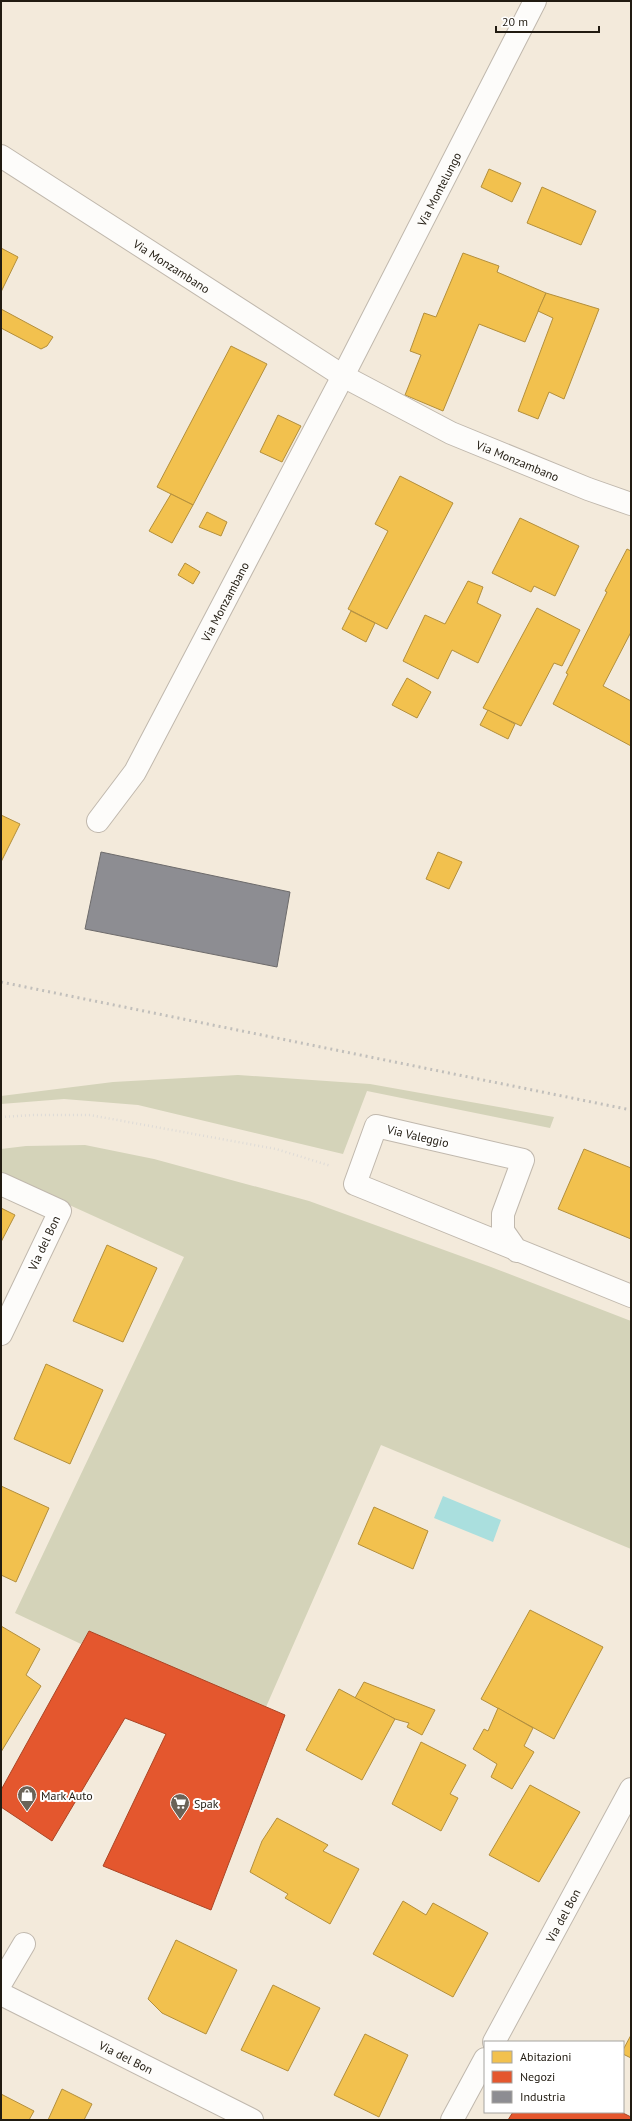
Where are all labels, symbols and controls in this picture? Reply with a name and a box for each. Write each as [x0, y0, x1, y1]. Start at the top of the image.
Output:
scale bar [496, 8, 599, 34]
text: 20 m [502, 14, 528, 29]
street label: Via Montelungo [413, 149, 464, 229]
street label: Via Monzambano [130, 235, 213, 296]
street label: Via Monzambano [473, 436, 562, 484]
street label: Via Monzambano [197, 559, 252, 645]
street label: Via Valeggio [385, 1121, 450, 1150]
street label: Via del Bon [24, 1213, 63, 1274]
shop icon: Mark Auto [16, 1784, 38, 1812]
place label: Mark Auto [41, 1788, 93, 1803]
supermarket icon: Spak [169, 1792, 191, 1820]
place label: Spak [194, 1796, 219, 1811]
street label: Via del Bon [542, 1886, 583, 1946]
street label: Via del Bon [96, 2037, 156, 2077]
legend [484, 2041, 624, 2113]
text: Abitazioni [520, 2049, 572, 2064]
text: Negozi [520, 2069, 555, 2084]
text: Industria [520, 2089, 565, 2104]

